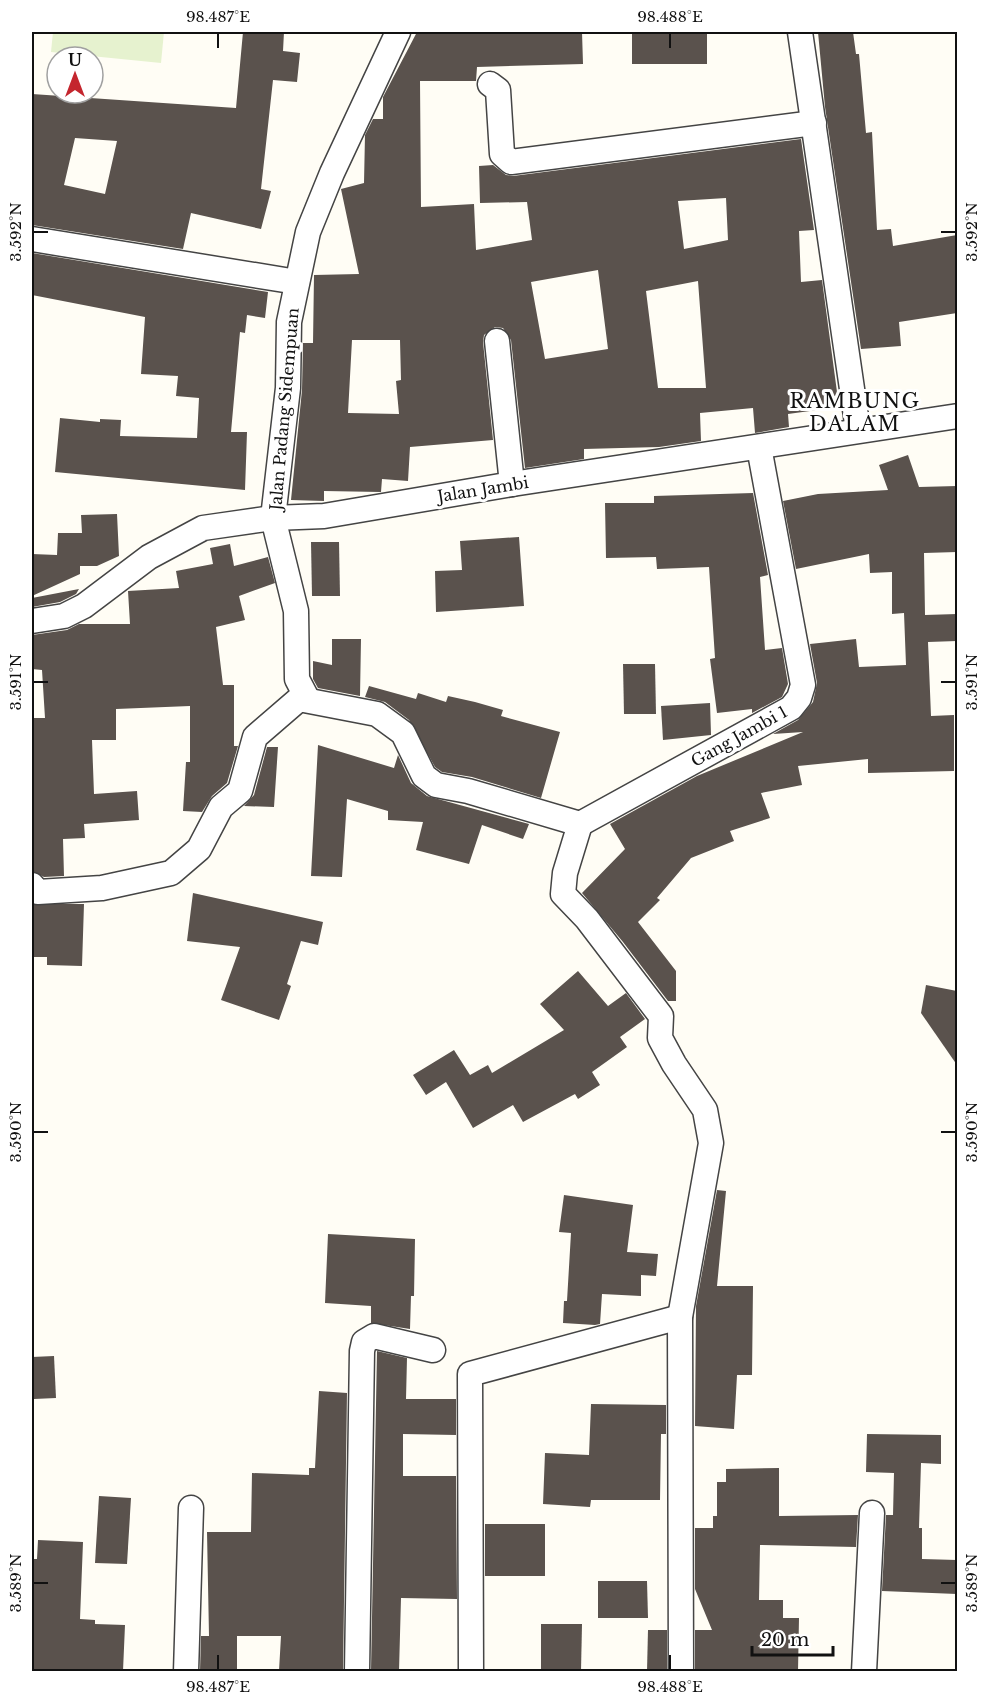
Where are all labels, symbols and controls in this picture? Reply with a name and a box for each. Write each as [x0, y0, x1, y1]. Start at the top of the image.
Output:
text: 98.487°E [186, 7, 250, 26]
text: 98.488°E [637, 7, 703, 26]
north arrow [45, 45, 105, 105]
text: U [68, 50, 82, 70]
text: 3.592°N [6, 202, 25, 262]
text: 3.592°N [962, 202, 981, 262]
street label: Jalan Padang Sidempuan [265, 307, 303, 513]
district label: RAMBUNG DALAM [789, 389, 921, 436]
street label: Jalan Jambi [434, 472, 531, 506]
text: 3.591°N [6, 654, 25, 710]
text: 3.591°N [962, 654, 981, 710]
street label: Gang Jambi 1 [687, 701, 791, 771]
text: 3.590°N [6, 1102, 25, 1162]
text: 3.590°N [962, 1102, 981, 1162]
text: 3.589°N [6, 1553, 25, 1613]
text: 3.589°N [962, 1553, 981, 1613]
scale bar [752, 1619, 833, 1657]
text: 20 m [761, 1629, 809, 1651]
text: 98.487°E [186, 1677, 250, 1696]
text: 98.488°E [637, 1677, 703, 1696]

